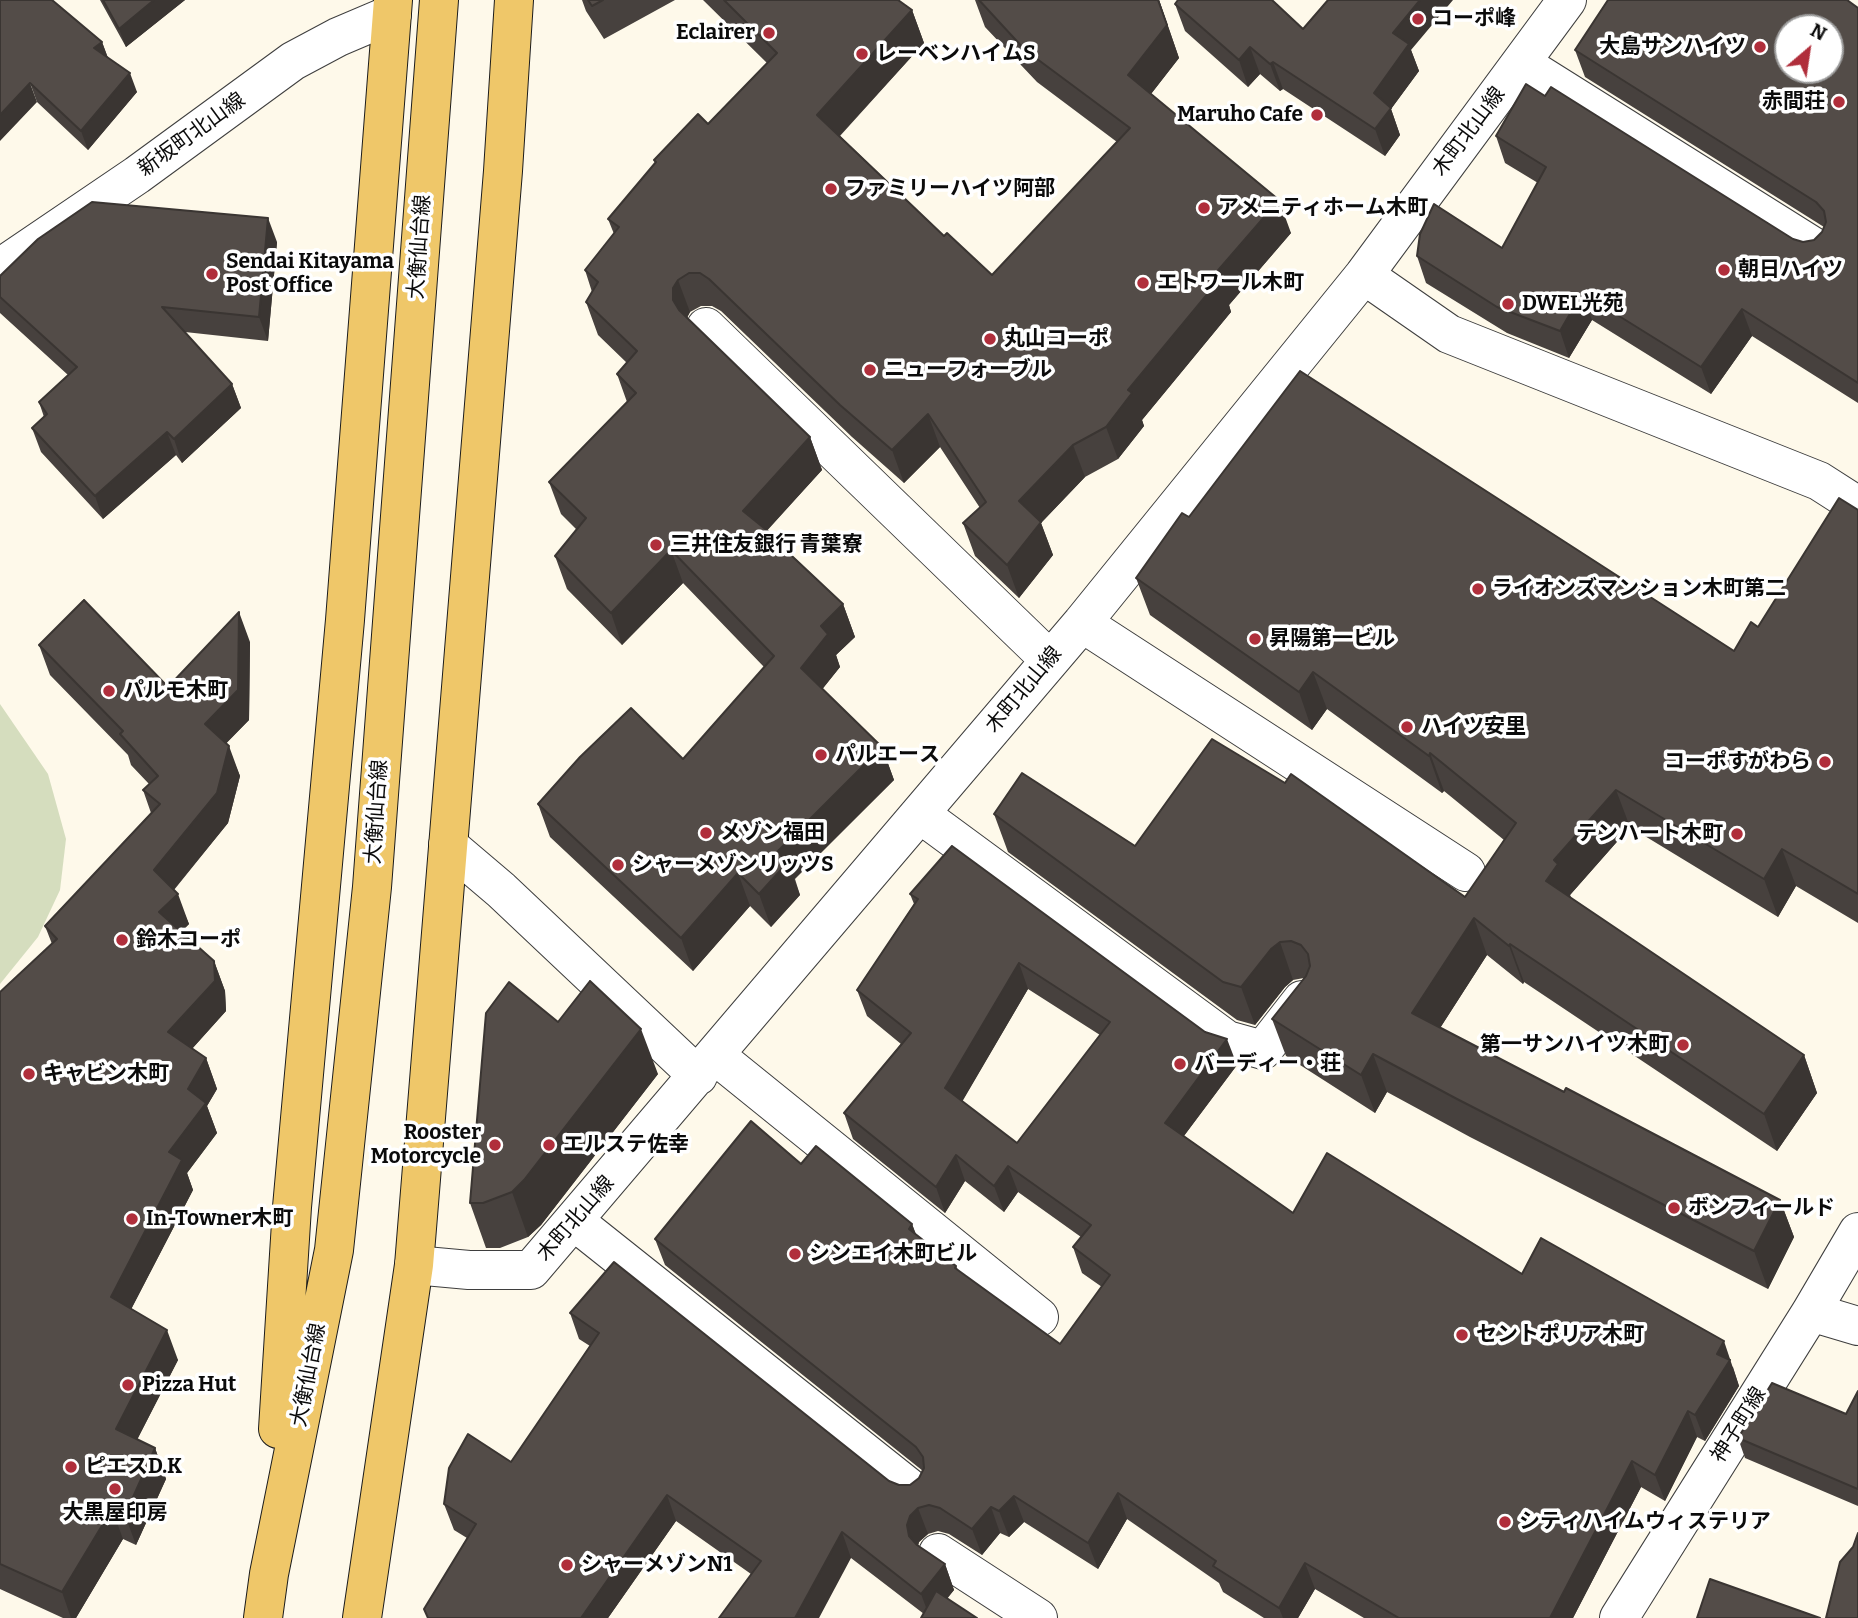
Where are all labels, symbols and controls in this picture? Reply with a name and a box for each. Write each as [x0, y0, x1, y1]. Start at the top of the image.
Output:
place label: コーポ峰 [1432, 6, 1516, 32]
marker: コーポ峰 [1410, 11, 1426, 27]
north arrow [1774, 14, 1844, 84]
text: N [1806, 18, 1830, 46]
place label: Eclairer [676, 20, 755, 46]
marker: Eclairer [761, 25, 777, 41]
place label: 大島サンハイツ [1599, 34, 1746, 60]
marker: 大島サンハイツ [1752, 39, 1768, 55]
place label: レーベンハイムS [876, 41, 1036, 67]
marker: レーベンハイムS [854, 46, 870, 62]
street label: 木町北山線 [1427, 82, 1511, 182]
street label: 新坂町北山線 [134, 88, 250, 182]
place label: 赤間荘 [1762, 89, 1825, 115]
marker: 赤間荘 [1831, 94, 1847, 110]
place label: Maruho Cafe [1177, 102, 1303, 128]
marker: Maruho Cafe [1309, 107, 1325, 123]
place label: ファミリーハイツ阿部 [845, 176, 1055, 202]
marker: ファミリーハイツ阿部 [823, 181, 839, 197]
street label: 大衡仙台線 [404, 194, 436, 300]
place label: アメニティホーム木町 [1218, 195, 1428, 221]
marker: アメニティホーム木町 [1196, 200, 1212, 216]
place label: Sendai Kitayama Post Office [226, 249, 394, 299]
place label: 朝日ハイツ [1738, 257, 1843, 283]
marker: 朝日ハイツ [1716, 262, 1732, 278]
marker: Sendai Kitayama Post Office [204, 266, 220, 282]
place label: エトワール木町 [1157, 270, 1304, 296]
marker: エトワール木町 [1135, 275, 1151, 291]
place label: DWEL光苑 [1522, 291, 1624, 317]
marker: DWEL光苑 [1500, 296, 1516, 312]
place label: 丸山コーポ [1004, 326, 1109, 352]
marker: 丸山コーポ [982, 331, 998, 347]
place label: ニューフォーブル [884, 357, 1052, 383]
marker: ニューフォーブル [862, 362, 878, 378]
place label: 三井住友銀行 青葉寮 [670, 532, 863, 558]
marker: 三井住友銀行 青葉寮 [648, 537, 664, 553]
place label: ライオンズマンション木町第二 [1492, 576, 1786, 602]
marker: ライオンズマンション木町第二 [1470, 581, 1486, 597]
place label: 昇陽第一ビル [1269, 626, 1395, 652]
marker: 昇陽第一ビル [1247, 631, 1263, 647]
street label: 木町北山線 [981, 642, 1067, 738]
place label: パルモ木町 [123, 678, 228, 704]
marker: パルモ木町 [101, 683, 117, 699]
place label: ハイツ安里 [1421, 714, 1526, 740]
marker: ハイツ安里 [1399, 719, 1415, 735]
place label: パルエース [835, 742, 940, 768]
marker: パルエース [813, 747, 829, 763]
place label: コーポすがわら [1664, 749, 1811, 775]
marker: コーポすがわら [1817, 754, 1833, 770]
street label: 大衡仙台線 [361, 759, 393, 865]
place label: メゾン福田 [720, 820, 825, 846]
place label: テンハート木町 [1576, 821, 1723, 847]
marker: メゾン福田 [698, 825, 714, 841]
marker: テンハート木町 [1729, 826, 1745, 842]
place label: シャーメゾンリッツS [632, 852, 834, 878]
marker: シャーメゾンリッツS [610, 857, 626, 873]
place label: 鈴木コーポ [136, 927, 241, 953]
marker: 鈴木コーポ [114, 932, 130, 948]
place label: 第一サンハイツ木町 [1480, 1032, 1669, 1058]
marker: 第一サンハイツ木町 [1675, 1037, 1691, 1053]
place label: バーディー・荘 [1194, 1051, 1341, 1077]
marker: バーディー・荘 [1172, 1056, 1188, 1072]
place label: キャビン木町 [43, 1061, 169, 1087]
marker: キャビン木町 [21, 1066, 37, 1082]
place label: Rooster Motorcycle [370, 1120, 481, 1170]
place label: エルステ佐幸 [563, 1132, 689, 1158]
marker: Rooster Motorcycle [487, 1137, 503, 1153]
marker: エルステ佐幸 [541, 1137, 557, 1153]
street label: 木町北山線 [532, 1171, 620, 1267]
place label: ボンフィールド [1688, 1195, 1835, 1221]
marker: ボンフィールド [1666, 1200, 1682, 1216]
place label: In-Towner木町 [146, 1206, 293, 1232]
marker: In-Towner木町 [124, 1211, 140, 1227]
place label: シンエイ木町ビル [809, 1241, 977, 1267]
marker: シンエイ木町ビル [787, 1246, 803, 1262]
street label: 大衡仙台線 [287, 1321, 331, 1429]
place label: セントポリア木町 [1476, 1322, 1644, 1348]
marker: セントポリア木町 [1454, 1327, 1470, 1343]
place label: Pizza Hut [142, 1372, 236, 1398]
marker: Pizza Hut [120, 1377, 136, 1393]
street label: 神子町線 [1706, 1383, 1772, 1467]
place label: ピエスD.K [85, 1454, 182, 1480]
marker: ピエスD.K [63, 1459, 79, 1475]
marker: 大黒屋印房 [107, 1481, 123, 1497]
place label: 大黒屋印房 [63, 1500, 167, 1526]
place label: シティハイムウィステリア [1519, 1509, 1771, 1535]
marker: シティハイムウィステリア [1497, 1514, 1513, 1530]
place label: シャーメゾンN1 [581, 1552, 732, 1578]
marker: シャーメゾンN1 [559, 1557, 575, 1573]

